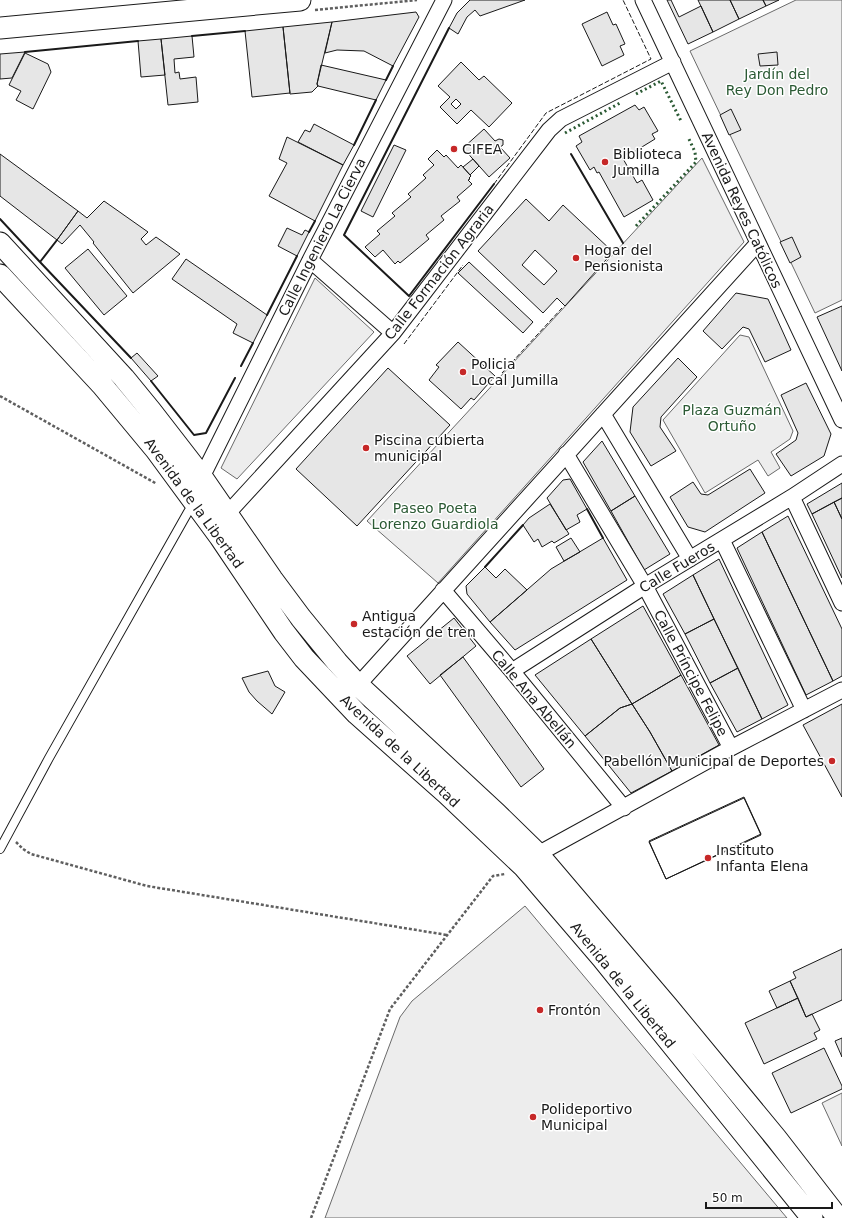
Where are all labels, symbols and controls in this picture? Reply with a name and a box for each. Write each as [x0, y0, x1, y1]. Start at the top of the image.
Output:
park label: Jardín del Rey Don Pedro [726, 66, 828, 98]
street label: Avenida Reyes Católicos [699, 129, 785, 291]
place label: CIFEA [462, 141, 503, 157]
marker: CIFEA [449, 144, 459, 154]
place label: Biblioteca Jumilla [612, 146, 682, 178]
street label: Calle Ingeniero La Cierva [275, 155, 369, 319]
marker: Biblioteca Jumilla [600, 157, 610, 167]
street label: Calle Formación Agraria [381, 201, 497, 343]
place label: Hogar del Pensionista [584, 242, 663, 274]
marker: Hogar del Pensionista [571, 253, 581, 263]
place label: Policia Local Jumilla [471, 356, 559, 388]
marker: Policia Local Jumilla [458, 367, 468, 377]
park label: Plaza Guzmán Ortuño [682, 402, 782, 434]
place label: Piscina cubierta municipal [374, 432, 485, 464]
street label: Avenida de la Libertad [141, 435, 247, 571]
marker: Piscina cubierta municipal [361, 443, 371, 453]
park label: Paseo Poeta Lorenzo Guardiola [371, 500, 499, 532]
street label: Calle Fueros [636, 538, 718, 596]
street label: Calle Príncipe Felipe [651, 607, 731, 739]
place label: Antigua estación de tren [362, 608, 476, 640]
marker: Antigua estación de tren [349, 619, 359, 629]
street label: Calle Ana Abellán [488, 647, 580, 751]
street label: Avenida de la Libertad [337, 692, 463, 810]
place label: Pabellón Municipal de Deportes [603, 753, 824, 769]
marker: Pabellón Municipal de Deportes [827, 756, 837, 766]
place label: Instituto Infanta Elena [716, 842, 809, 874]
marker: Instituto Infanta Elena [703, 853, 713, 863]
street label: Avenida de la Libertad [567, 919, 679, 1051]
place label: Frontón [548, 1002, 601, 1018]
marker: Frontón [535, 1005, 545, 1015]
place label: Polideportivo Municipal [541, 1101, 632, 1133]
marker: Polideportivo Municipal [528, 1112, 538, 1122]
scale bar [706, 1184, 832, 1210]
text: 50 m [712, 1191, 743, 1205]

